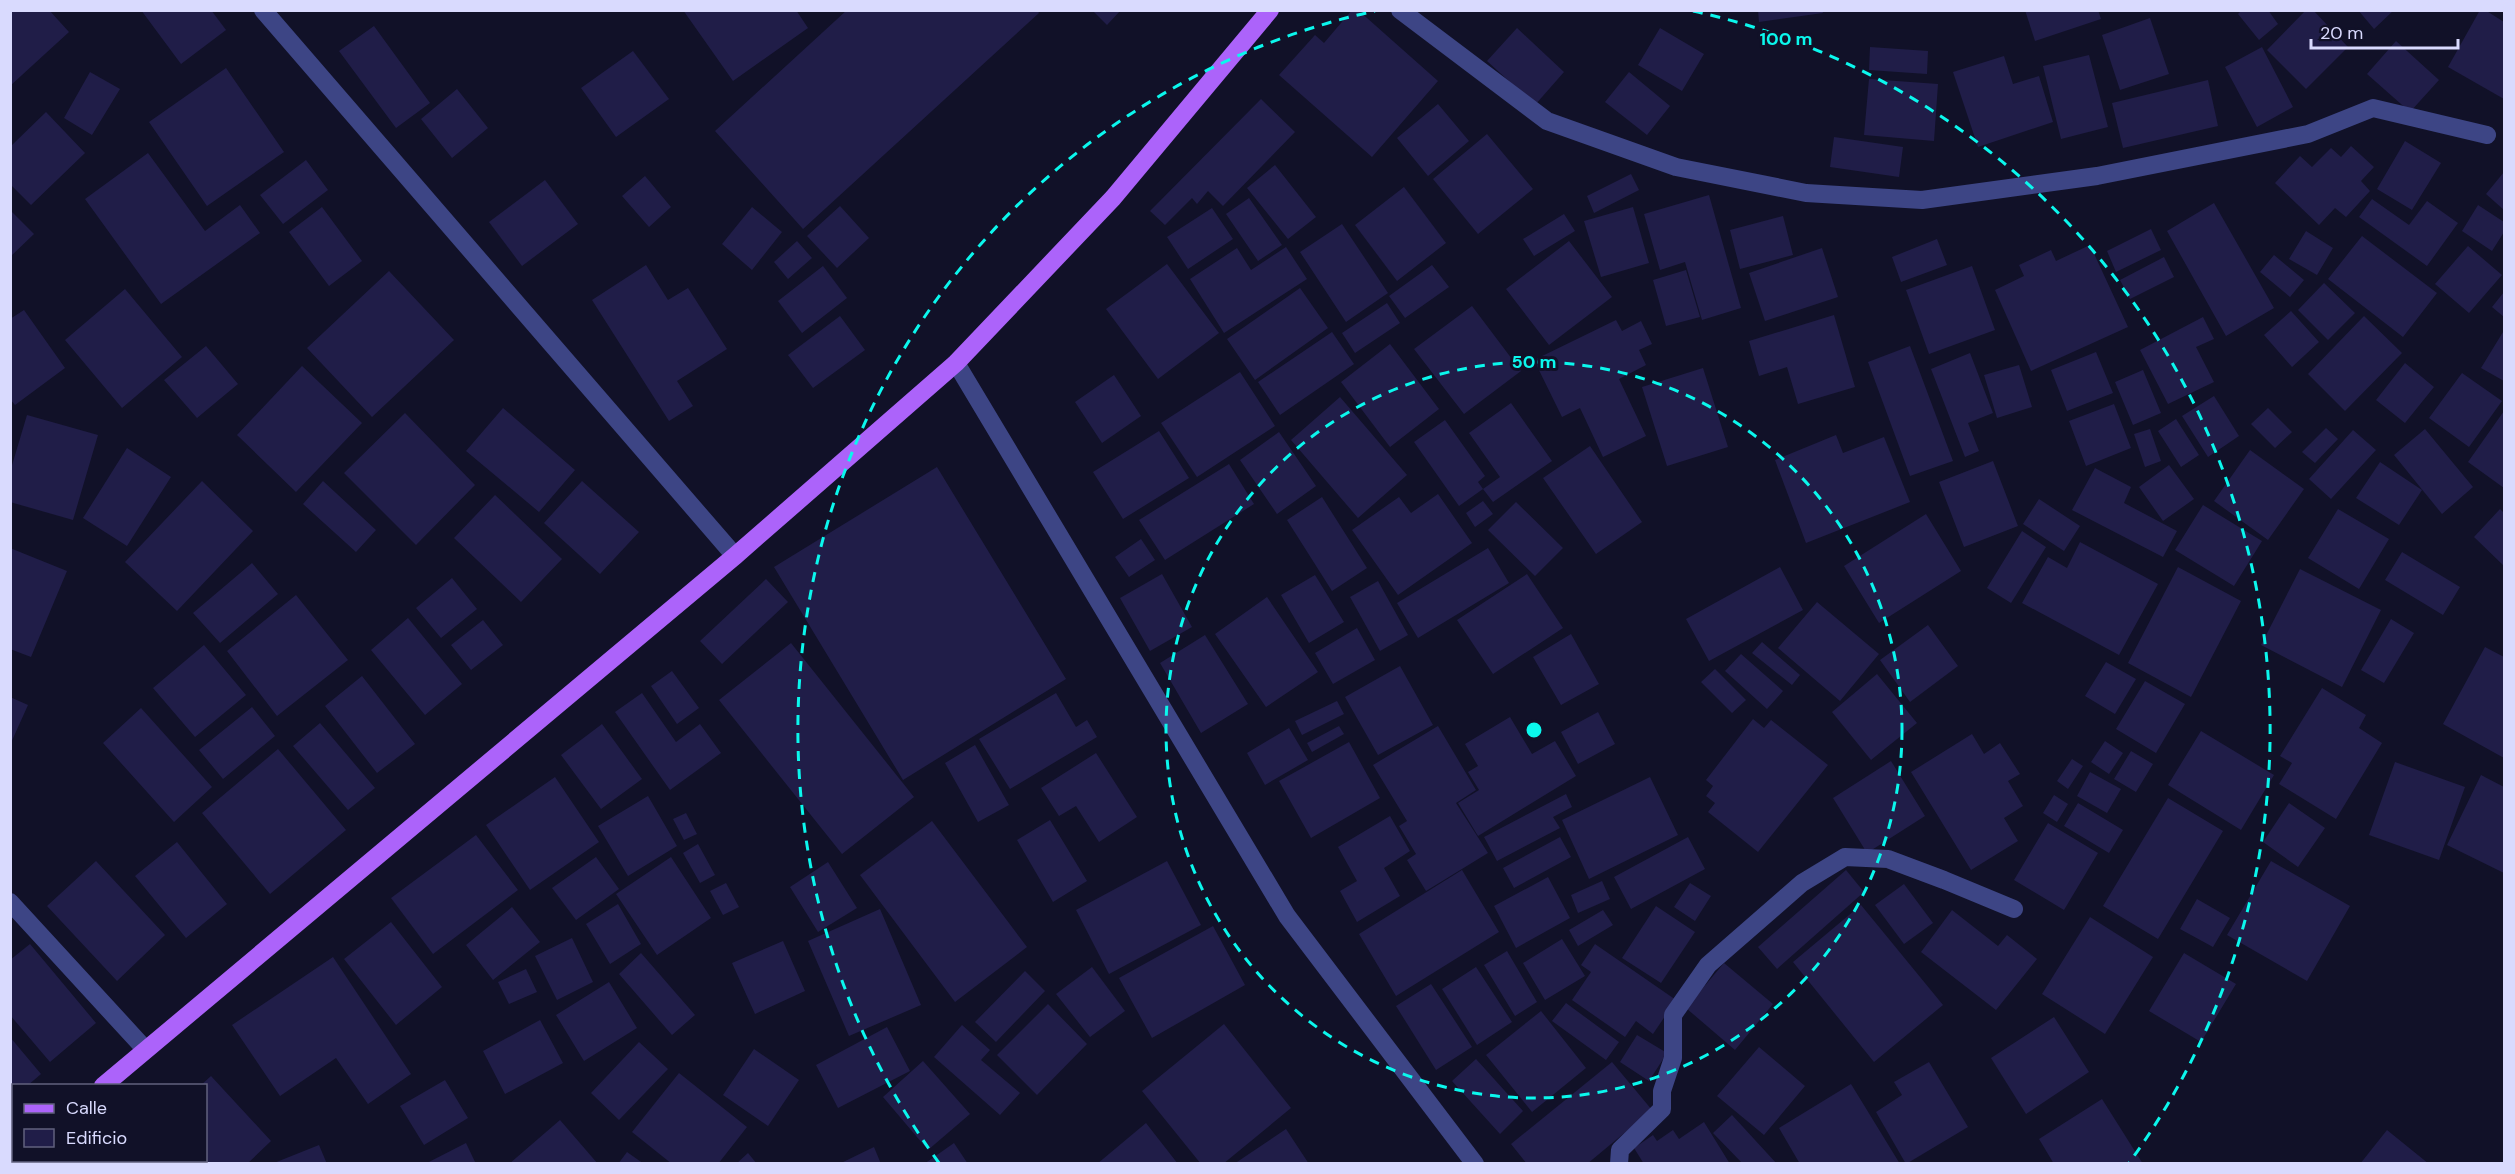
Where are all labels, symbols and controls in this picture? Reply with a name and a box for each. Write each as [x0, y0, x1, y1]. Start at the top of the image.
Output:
scale bar [2311, 12, 2458, 50]
text: 20 m [2320, 21, 2363, 45]
text: 100 m [1759, 27, 1813, 51]
text: 50 m [1511, 350, 1557, 374]
centre of rings [1524, 720, 1544, 740]
legend [12, 1084, 207, 1162]
text: Calle [66, 1096, 107, 1120]
text: Edificio [66, 1126, 127, 1150]

